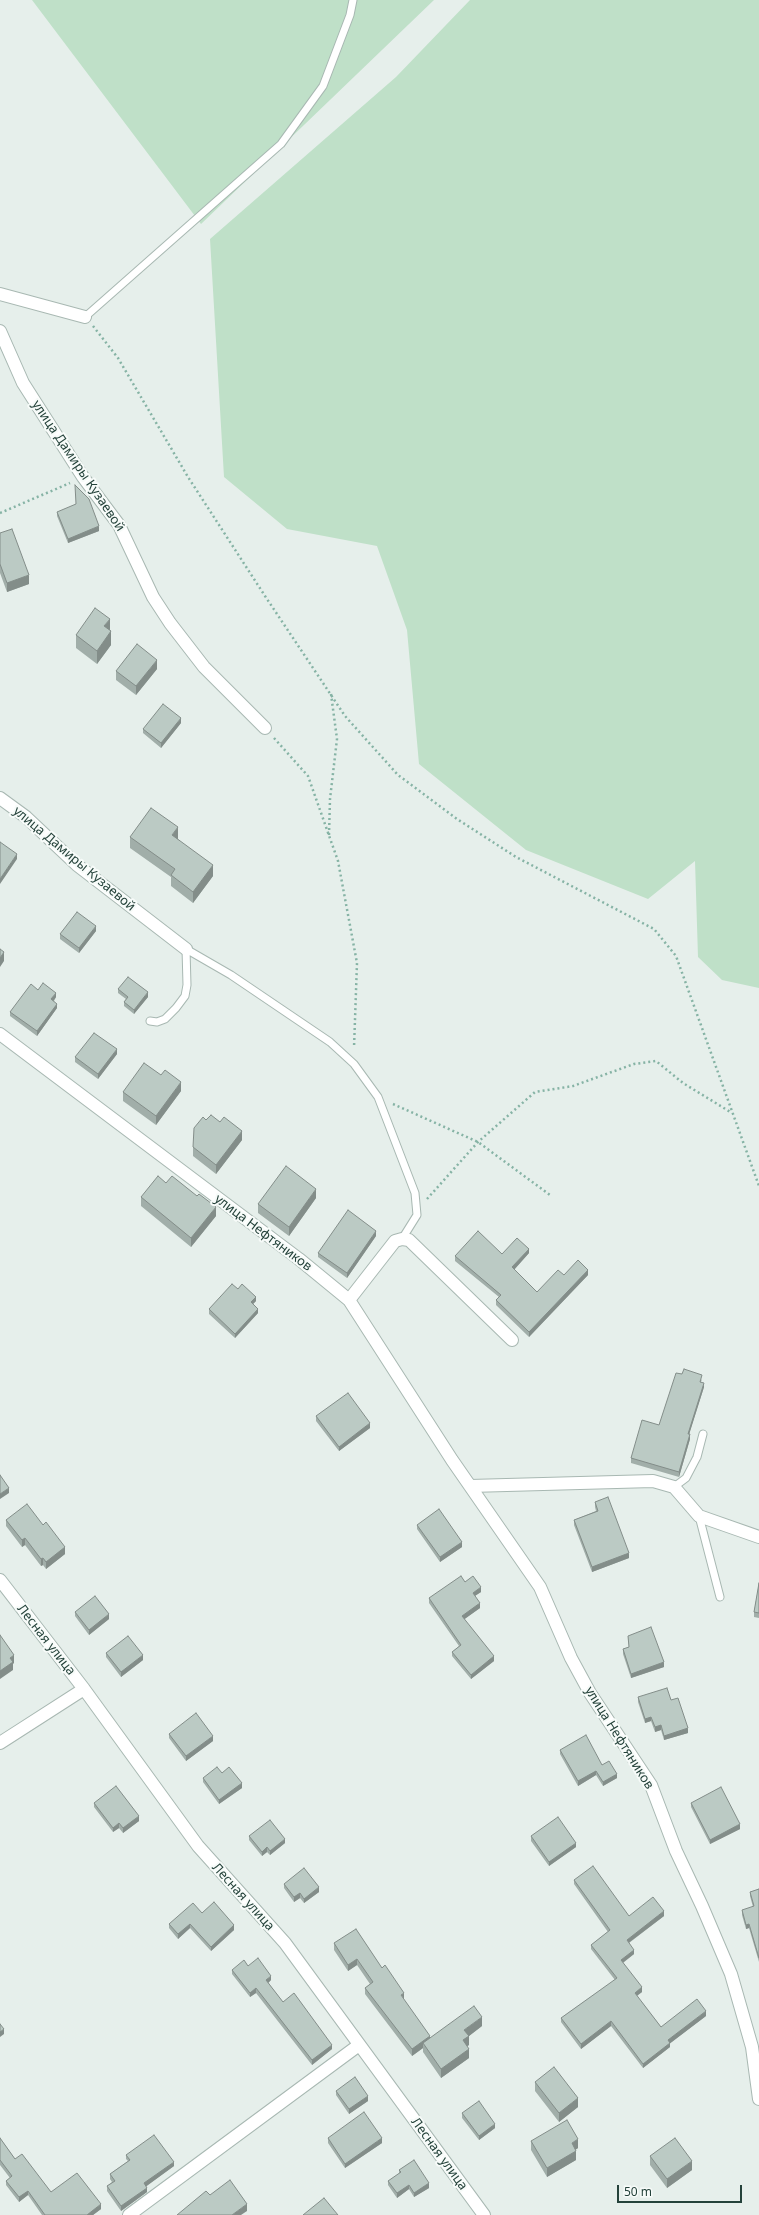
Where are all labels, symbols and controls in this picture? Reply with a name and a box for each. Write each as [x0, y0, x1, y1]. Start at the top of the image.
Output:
street label: улица Дамиры Кузаевой [28, 398, 128, 534]
street label: улица Дамиры Кузаевой [10, 803, 138, 915]
street label: улица Нефтяников [211, 1191, 315, 1275]
street label: Лесная улица [14, 1601, 78, 1679]
street label: улица Нефтяников [581, 1684, 657, 1792]
street label: Лесная улица [209, 1860, 277, 1934]
street label: Лесная улица [408, 2115, 470, 2193]
scale bar [619, 2177, 744, 2203]
text: 50 m [624, 2183, 652, 2200]

